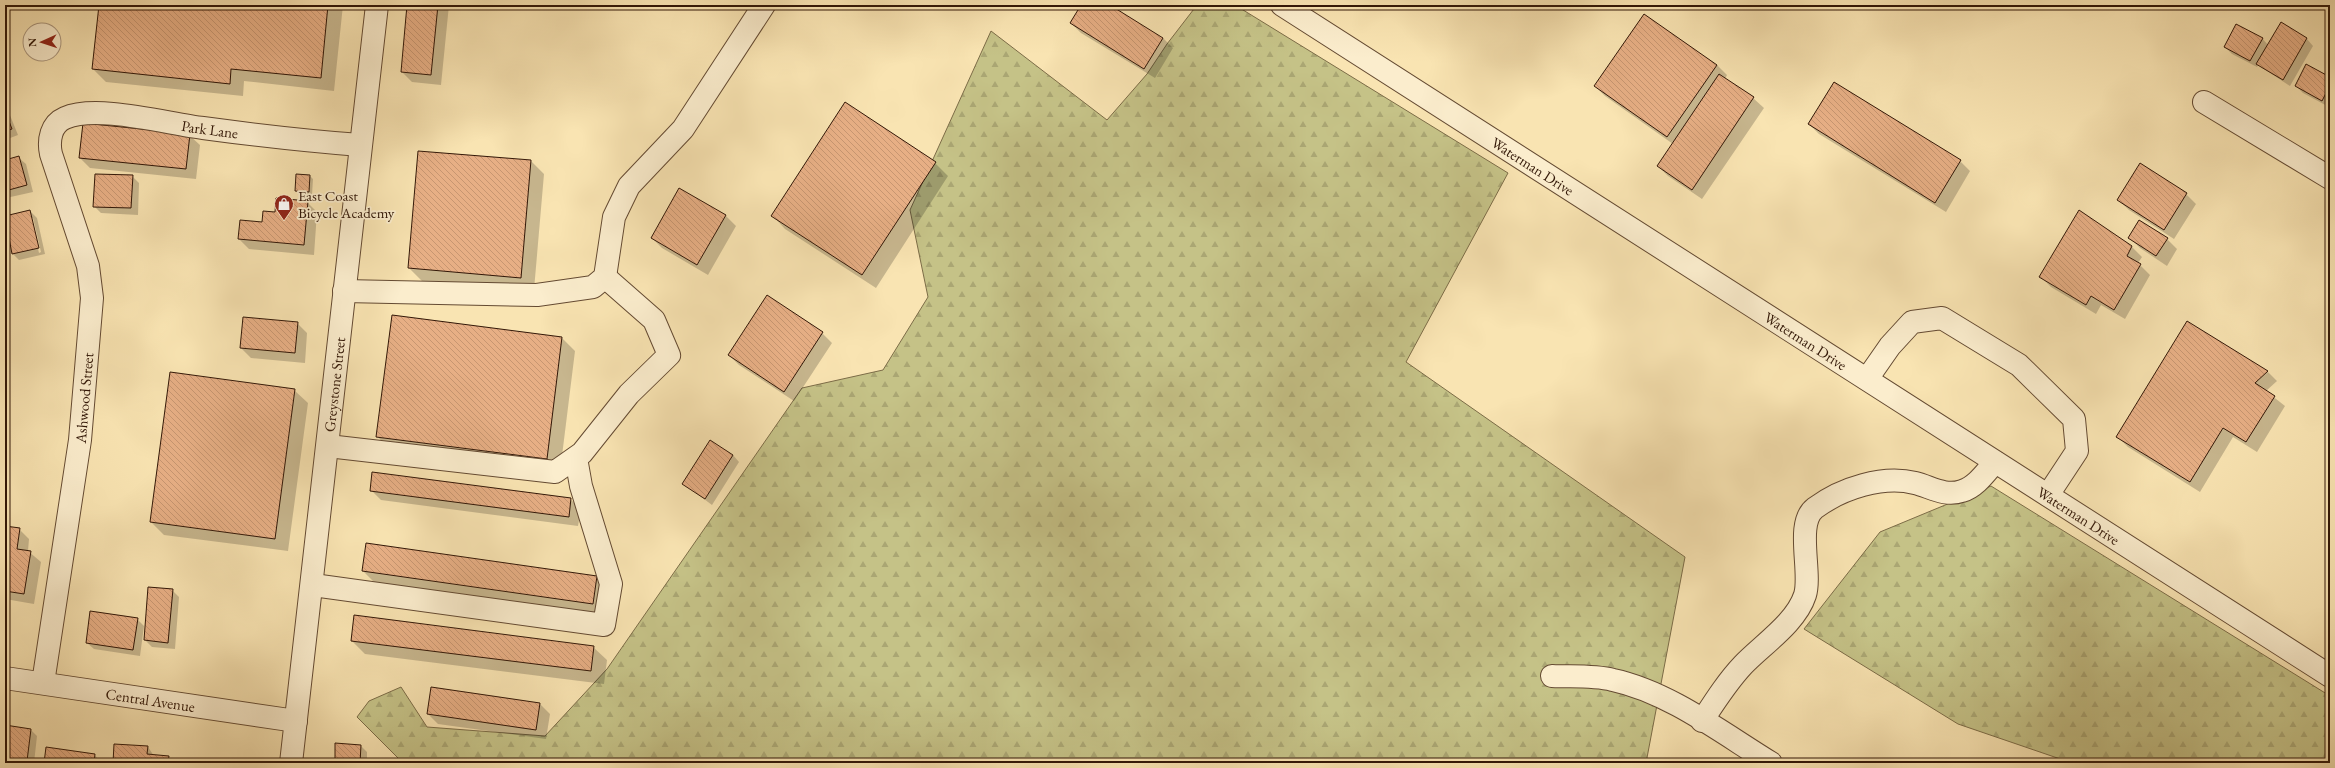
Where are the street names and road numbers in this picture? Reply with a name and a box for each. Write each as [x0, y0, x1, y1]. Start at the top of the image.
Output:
street label: Park Lane [180, 115, 239, 142]
street label: Waterman Drive [1488, 132, 1578, 199]
street label: Waterman Drive [1761, 307, 1851, 374]
street label: Greystone Street [319, 336, 349, 433]
street label: Ashwood Street [70, 352, 97, 445]
street label: Waterman Drive [2034, 482, 2124, 549]
street label: Central Avenue [105, 684, 196, 715]

